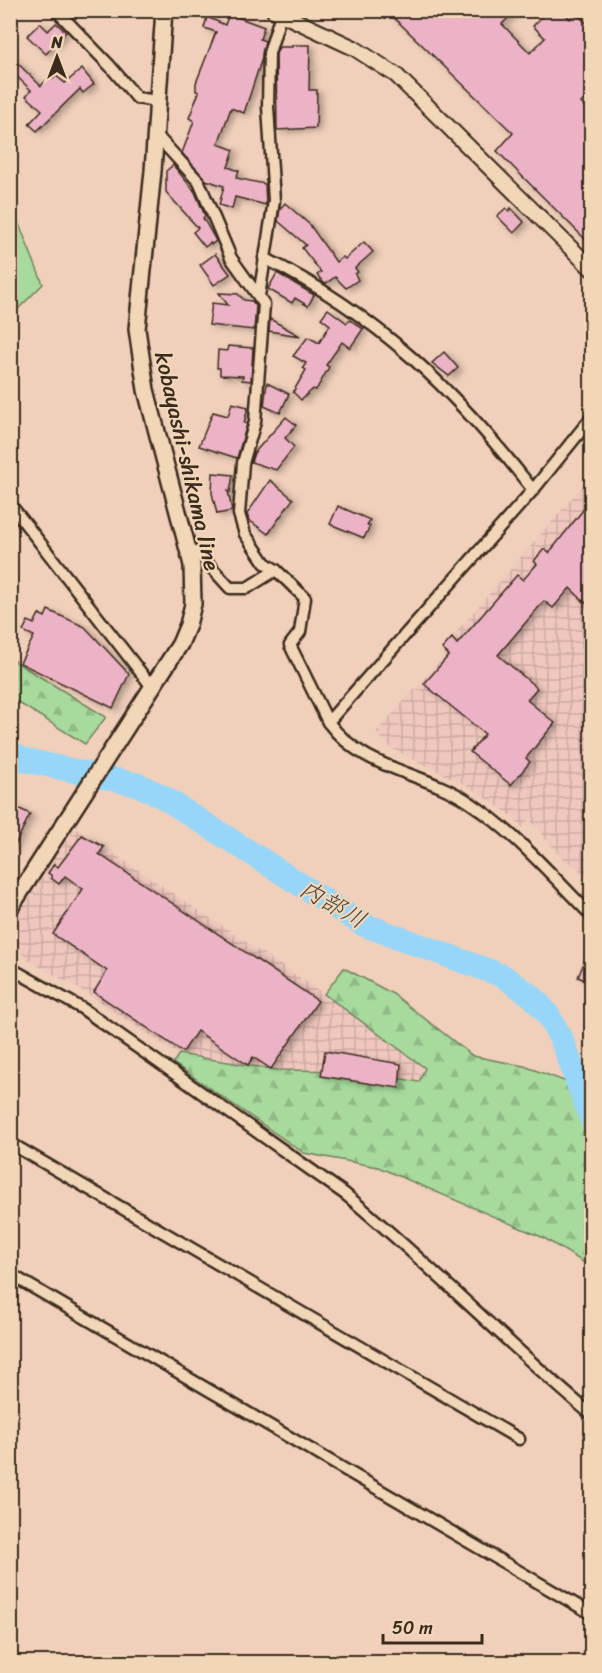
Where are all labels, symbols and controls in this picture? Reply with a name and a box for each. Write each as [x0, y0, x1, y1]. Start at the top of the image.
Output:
north arrow [27, 27, 87, 87]
text: N [50, 28, 63, 57]
street label: kobayashi-shikama line [143, 348, 232, 575]
water label: 内部川 [291, 868, 375, 940]
scale bar [383, 1607, 482, 1645]
text: 50 m [392, 1612, 433, 1644]

